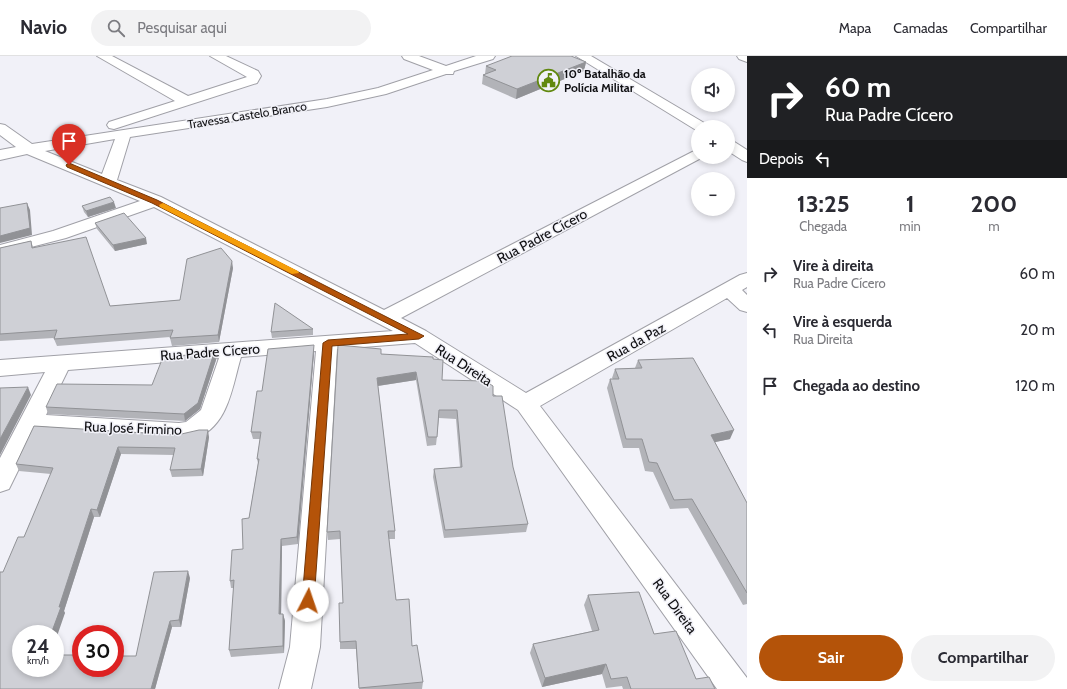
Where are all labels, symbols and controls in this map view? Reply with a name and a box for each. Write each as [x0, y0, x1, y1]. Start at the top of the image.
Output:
search box [91, 10, 371, 46]
text: Navio [20, 16, 67, 39]
icon: search [105, 17, 127, 39]
text: Pesquisar aqui [137, 19, 227, 37]
text: Mapa [839, 19, 871, 37]
text: Camadas [893, 19, 948, 37]
text: Compartilhar [970, 19, 1047, 37]
place label: 10º Batalhão da Polícia Militar [564, 66, 646, 95]
public building icon: 10º Batalhão da Polícia Militar [536, 67, 562, 93]
map controls [691, 68, 735, 216]
button: sound [691, 68, 735, 112]
text: 60 m [825, 70, 891, 104]
icon: right [759, 72, 811, 124]
street label: Travessa Castelo Branco [186, 98, 308, 132]
text: Rua Padre Cícero [825, 104, 953, 126]
button: + [691, 120, 735, 164]
pin [52, 124, 86, 165]
icon: arrive [58, 130, 80, 152]
icon: left [812, 148, 834, 170]
text: Depois [759, 150, 804, 168]
button: − [691, 172, 735, 216]
text: 13:25 [797, 189, 850, 218]
text: 1 [906, 189, 914, 218]
text: 200 [971, 189, 1017, 218]
street label: Rua Padre Cícero [494, 205, 591, 267]
text: Chegada [799, 218, 847, 234]
text: min [899, 218, 921, 234]
text: m [988, 218, 1000, 234]
text: Vire à direita [793, 257, 874, 275]
icon: right [759, 263, 781, 285]
text: 60 m [1019, 265, 1055, 283]
text: Rua Padre Cícero [793, 275, 886, 291]
text: Vire à esquerda [793, 313, 892, 331]
street label: Rua da Paz [604, 318, 669, 365]
icon: left [759, 319, 781, 341]
text: 20 m [1020, 321, 1055, 339]
text: Rua Direita [793, 331, 853, 347]
street label: Rua Padre Cícero [160, 340, 261, 364]
street label: Rua Direita [432, 340, 496, 390]
icon: arrive [759, 375, 781, 397]
text: Chegada ao destino [793, 377, 920, 395]
text: 120 m [1015, 377, 1055, 395]
street label: Rua José Firmino [84, 417, 183, 439]
street label: Rua Direita [649, 575, 701, 638]
position arrow [287, 580, 329, 622]
speed limit sign: 30 [72, 625, 124, 677]
text: 24 [27, 634, 50, 658]
button: Sair [759, 635, 903, 681]
button: Compartilhar [911, 635, 1055, 681]
text: km/h [27, 654, 49, 667]

